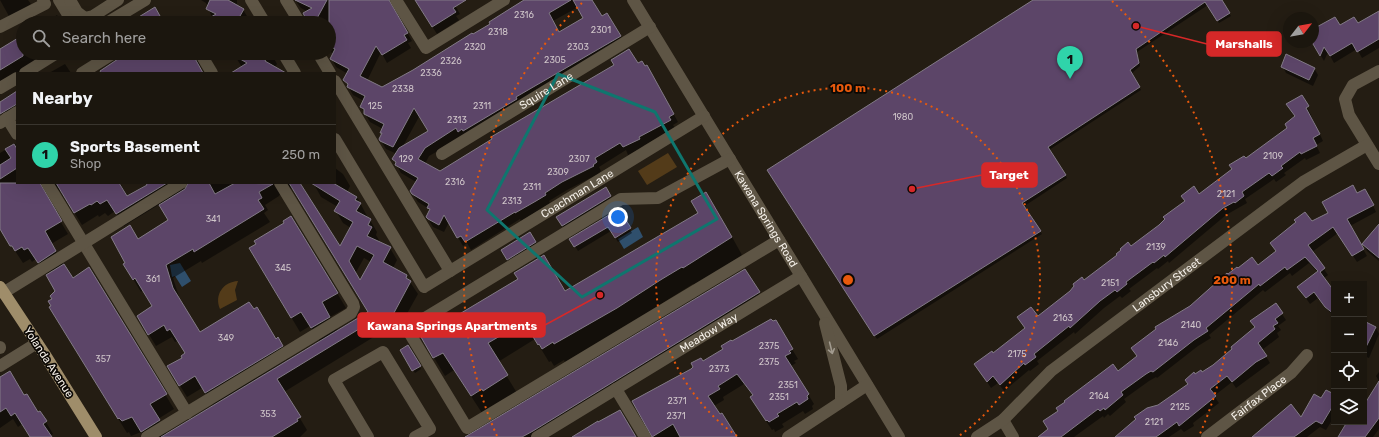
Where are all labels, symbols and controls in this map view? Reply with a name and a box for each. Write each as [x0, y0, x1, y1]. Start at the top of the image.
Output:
house number: 2316 [514, 10, 534, 20]
north arrow [1283, 12, 1319, 48]
search box [16, 16, 336, 60]
house number: 2301 [591, 25, 611, 35]
icon: search [30, 27, 52, 49]
house number: 2318 [488, 27, 508, 37]
text: Search here [62, 29, 146, 47]
callout: Marshalls [1207, 32, 1281, 56]
text: Marshalls [1215, 37, 1273, 51]
house number: 2320 [464, 42, 486, 52]
house number: 2303 [567, 42, 589, 52]
pin: 1 [1057, 46, 1083, 79]
house number: 2305 [544, 55, 566, 65]
house number: 2326 [440, 56, 462, 66]
house number: 2336 [420, 68, 442, 78]
street label: Squire Lane [517, 69, 576, 112]
text: 100 m [830, 81, 866, 95]
house number: 2338 [392, 84, 414, 94]
text: Nearby [32, 88, 93, 108]
house number: 125 [368, 101, 382, 111]
house number: 2311 [473, 101, 491, 111]
house number: 1980 [893, 112, 914, 122]
house number: 2313 [447, 115, 467, 125]
text: Sports Basement [70, 138, 200, 156]
text: 1 [42, 147, 48, 162]
text: 250 m [282, 147, 320, 162]
house number: 2109 [1263, 151, 1283, 161]
house number: 129 [399, 154, 413, 164]
house number: 2307 [568, 154, 590, 164]
text: Shop [70, 156, 101, 171]
callout: Target [982, 163, 1037, 187]
street label: Coachman Lane [539, 167, 616, 221]
house number: 2309 [547, 167, 569, 177]
street label: Kawana Springs Road [731, 168, 800, 270]
text: Target [989, 168, 1029, 182]
house number: 2316 [445, 177, 465, 187]
house number: 2311 [523, 182, 541, 192]
house number: 2121 [1217, 189, 1235, 199]
house number: 2313 [502, 196, 522, 206]
your location [608, 207, 628, 227]
house number: 341 [206, 214, 220, 224]
house number: 2139 [1146, 242, 1166, 252]
street label: Lansbury Street [1130, 255, 1204, 315]
house number: 345 [275, 263, 291, 273]
centre of rings [841, 273, 855, 287]
text: 200 m [1213, 273, 1251, 287]
house number: 361 [146, 274, 160, 284]
house number: 2151 [1101, 278, 1119, 288]
map controls [1331, 281, 1367, 425]
button: + [1331, 281, 1367, 317]
street label: Meadow Way [678, 310, 740, 355]
callout: Kawana Springs Apartments [358, 313, 545, 337]
house number: 2163 [1053, 313, 1073, 323]
button: − [1331, 317, 1367, 353]
text: Kawana Springs Apartments [367, 319, 537, 333]
house number: 2140 [1181, 320, 1201, 330]
street label: Yolanda Avenue [21, 325, 76, 400]
house number: 349 [218, 333, 234, 343]
house number: 2146 [1158, 338, 1179, 348]
house number: 2375 [759, 341, 779, 351]
one-way arrow [828, 342, 836, 355]
house number: 2175 [1007, 349, 1027, 359]
button: locate [1331, 353, 1367, 389]
house number: 357 [95, 354, 111, 364]
house number: 2375 [759, 357, 779, 367]
house number: 2373 [709, 364, 729, 374]
street label: Fairfax Place [1229, 373, 1289, 423]
house number: 2351 [778, 380, 798, 390]
button: layers [1331, 389, 1367, 425]
house number: 2164 [1089, 391, 1109, 401]
house number: 2351 [769, 392, 789, 402]
house number: 2371 [667, 396, 687, 406]
house number: 2125 [1170, 402, 1190, 412]
house number: 353 [260, 409, 276, 419]
house number: 2371 [666, 411, 686, 421]
house number: 2121 [1145, 417, 1163, 427]

